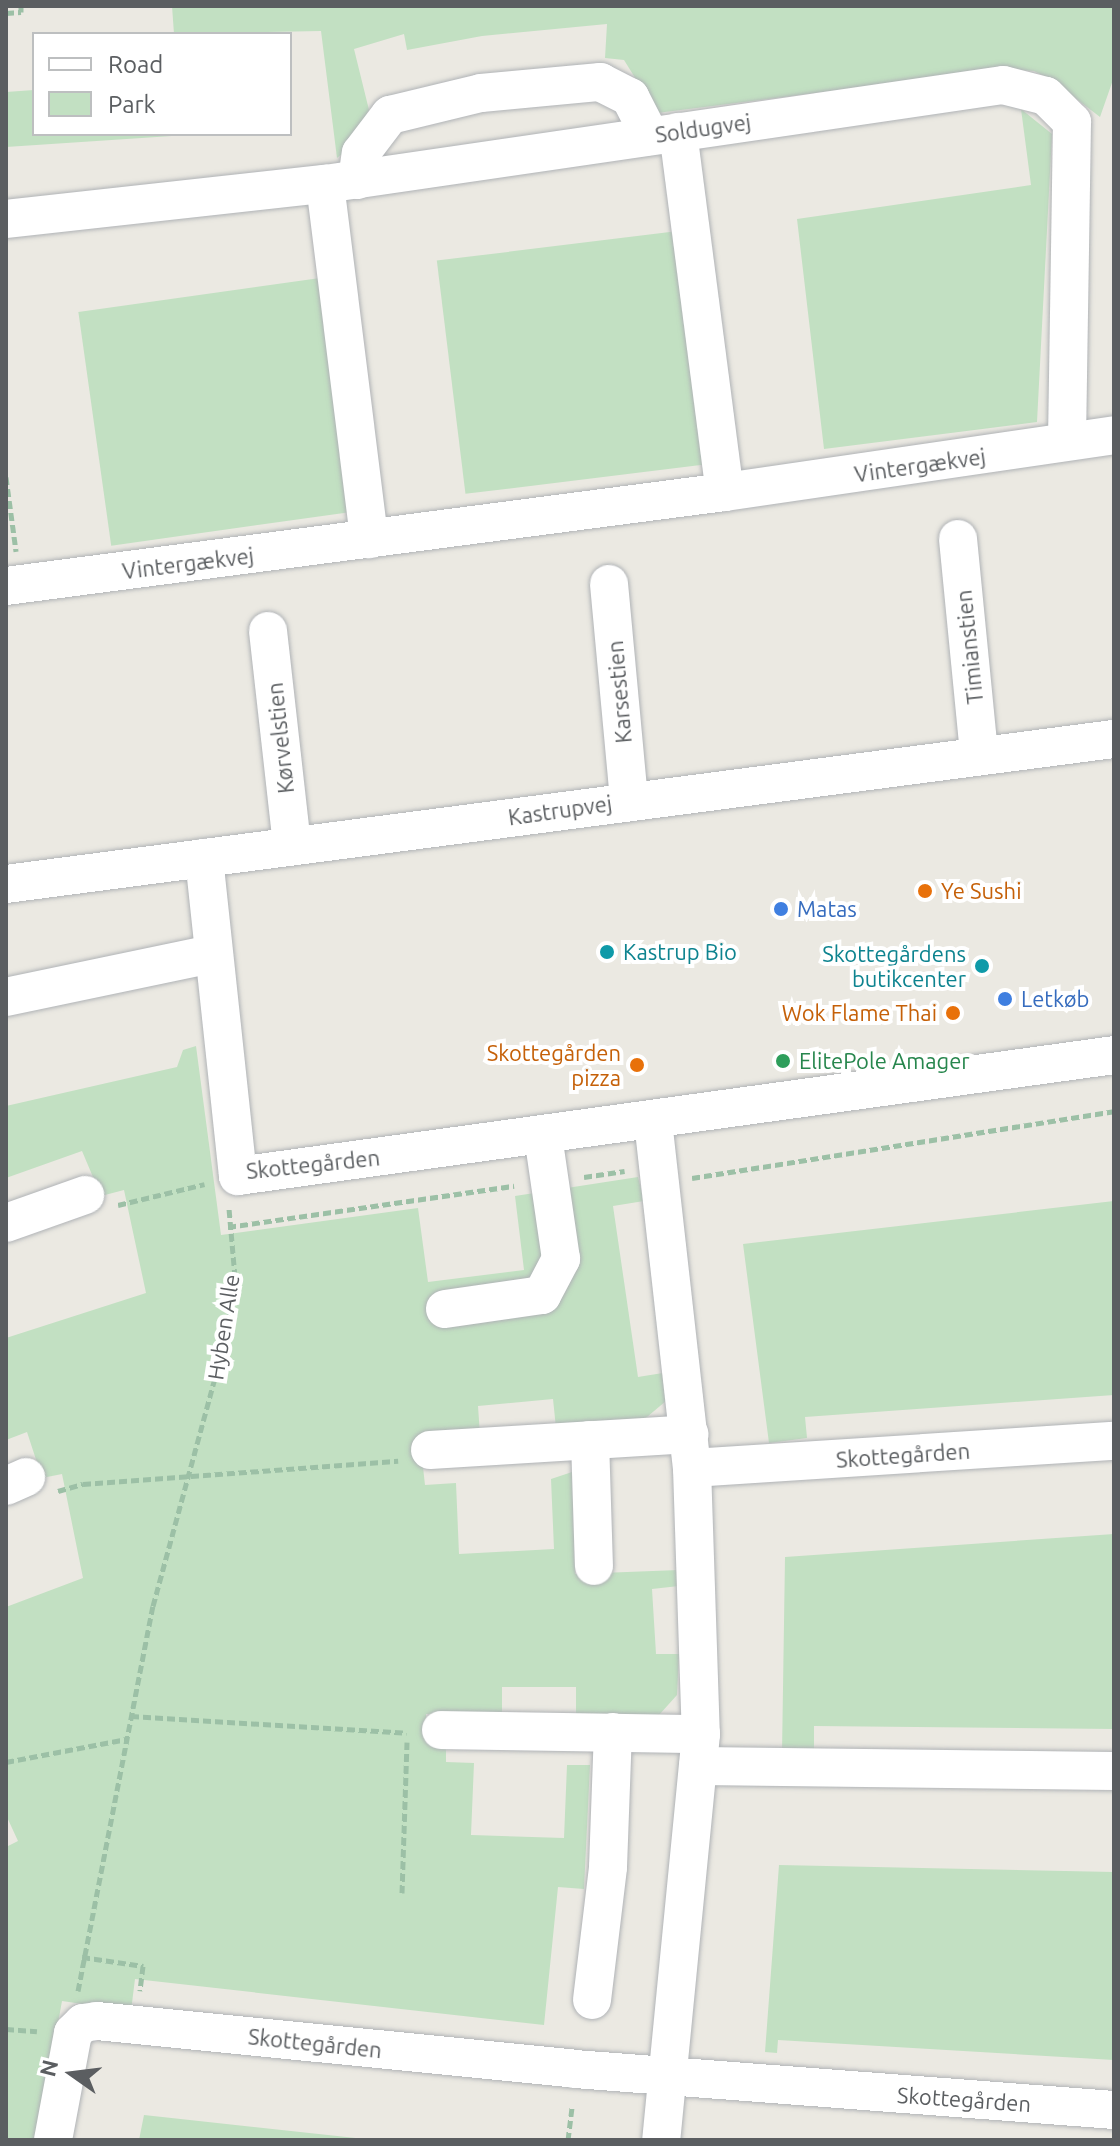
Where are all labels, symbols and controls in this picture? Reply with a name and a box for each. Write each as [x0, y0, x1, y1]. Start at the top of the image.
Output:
legend [32, 32, 292, 136]
text: Road [108, 51, 163, 78]
text: Park [108, 91, 156, 118]
street label: Soldugvej [653, 108, 753, 148]
street label: Vintergækvej [853, 443, 987, 487]
street label: Vintergækvej [121, 542, 255, 584]
street label: Timianstien [950, 589, 988, 705]
street label: Karsestien [601, 640, 637, 744]
street label: Kørvelstien [261, 681, 299, 795]
street label: Kastrupvej [506, 790, 614, 830]
place label: Ye Sushi [941, 878, 1021, 904]
marker: Ye Sushi [916, 882, 934, 900]
place label: Matas [797, 896, 857, 922]
marker: Matas [772, 900, 790, 918]
place label: Kastrup Bio [623, 939, 737, 965]
place label: Skottegårdens butikcenter [822, 940, 966, 992]
marker: Kastrup Bio [598, 943, 616, 961]
marker: Skottegårdens butikcenter [973, 957, 991, 975]
place label: Letkøb [1021, 986, 1089, 1012]
marker: Letkøb [996, 990, 1014, 1008]
place label: Wok Flame Thai [782, 1000, 937, 1026]
marker: Wok Flame Thai [944, 1004, 962, 1022]
place label: Skottegården pizza [487, 1039, 621, 1090]
place label: ElitePole Amager [799, 1048, 970, 1074]
marker: ElitePole Amager [774, 1052, 792, 1070]
marker: Skottegården pizza [628, 1056, 646, 1074]
street label: Skottegården [245, 1144, 381, 1184]
street label: Hyben Alle [202, 1272, 244, 1382]
street label: Skottegården [835, 1437, 971, 1473]
street label: Skottegården [247, 2023, 383, 2063]
north arrow [32, 2034, 112, 2114]
text: N [34, 2057, 62, 2079]
street label: Skottegården [896, 2081, 1032, 2117]

